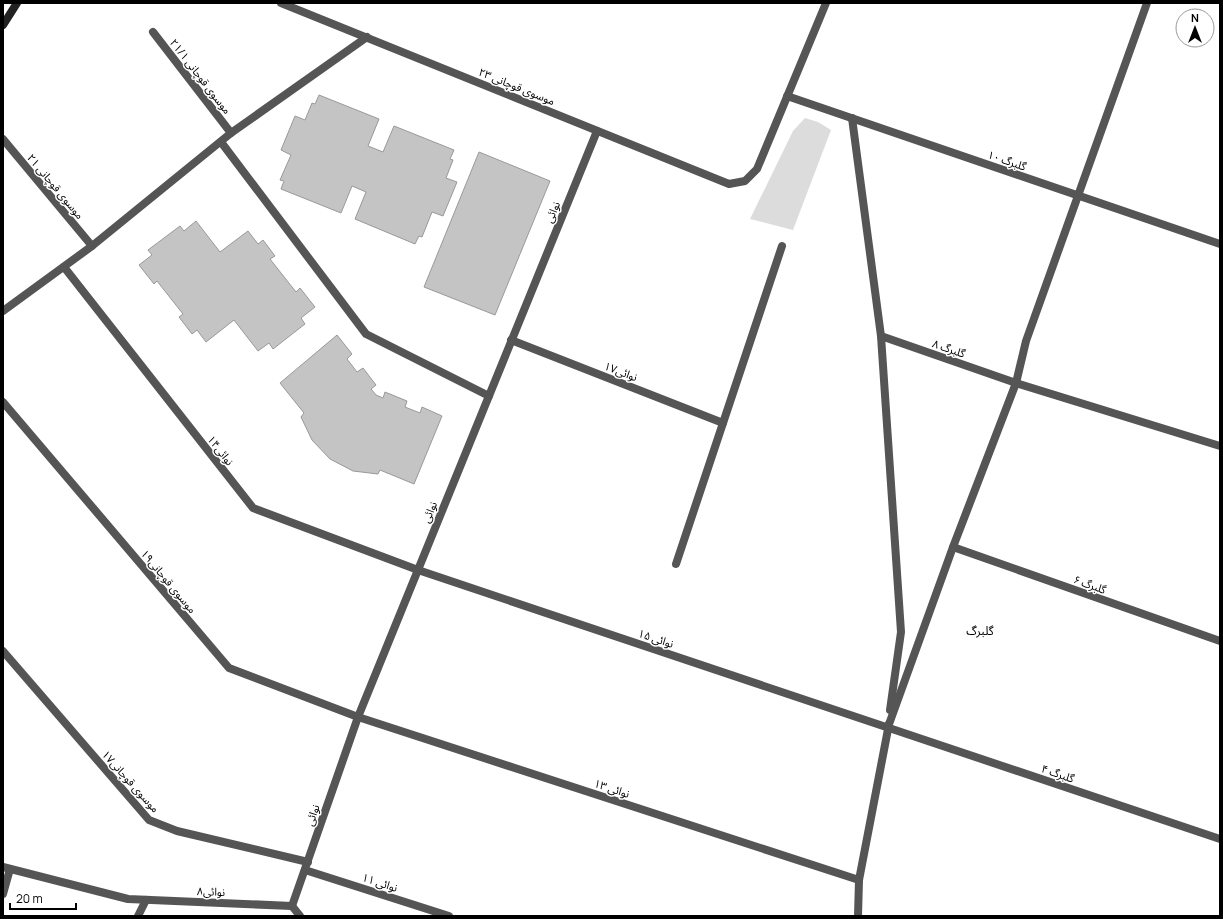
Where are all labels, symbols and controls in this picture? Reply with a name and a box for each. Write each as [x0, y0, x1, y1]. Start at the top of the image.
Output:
north arrow [1175, 8, 1215, 48]
text: N [1191, 10, 1199, 25]
street label: موسوی قوچانی ۲۱/۱ [166, 35, 235, 117]
street label: موسوی قوچانی ۲۳ [476, 64, 558, 109]
street label: گلبرگ ۱۰ [986, 146, 1029, 174]
street label: موسوی قوچانی ۲۱ [23, 150, 88, 223]
street label: نوائی [541, 199, 563, 225]
street label: گلبرگ ۸ [931, 335, 968, 361]
street label: نوائی۱۷ [602, 358, 640, 384]
street label: نوائی۱۴ [204, 432, 238, 468]
street label: نوائی [418, 499, 440, 525]
street label: موسوی قوچانی۱۹ [137, 546, 200, 617]
street label: گلبرگ ۶ [1072, 571, 1109, 597]
district label: گلبرگ [966, 622, 995, 639]
street label: نوائی ۱۵ [636, 625, 676, 651]
street label: موسوی قوچانی۱۷ [98, 747, 163, 816]
street label: گلبرگ ۴ [1040, 760, 1077, 786]
street label: نوائی ۱۳ [592, 775, 632, 801]
street label: نوائی [301, 802, 323, 828]
street label: نوائی ۱۱ [360, 869, 400, 895]
street label: نوائی۸ [197, 883, 225, 899]
scale bar [10, 885, 76, 911]
text: 20 m [16, 890, 43, 907]

